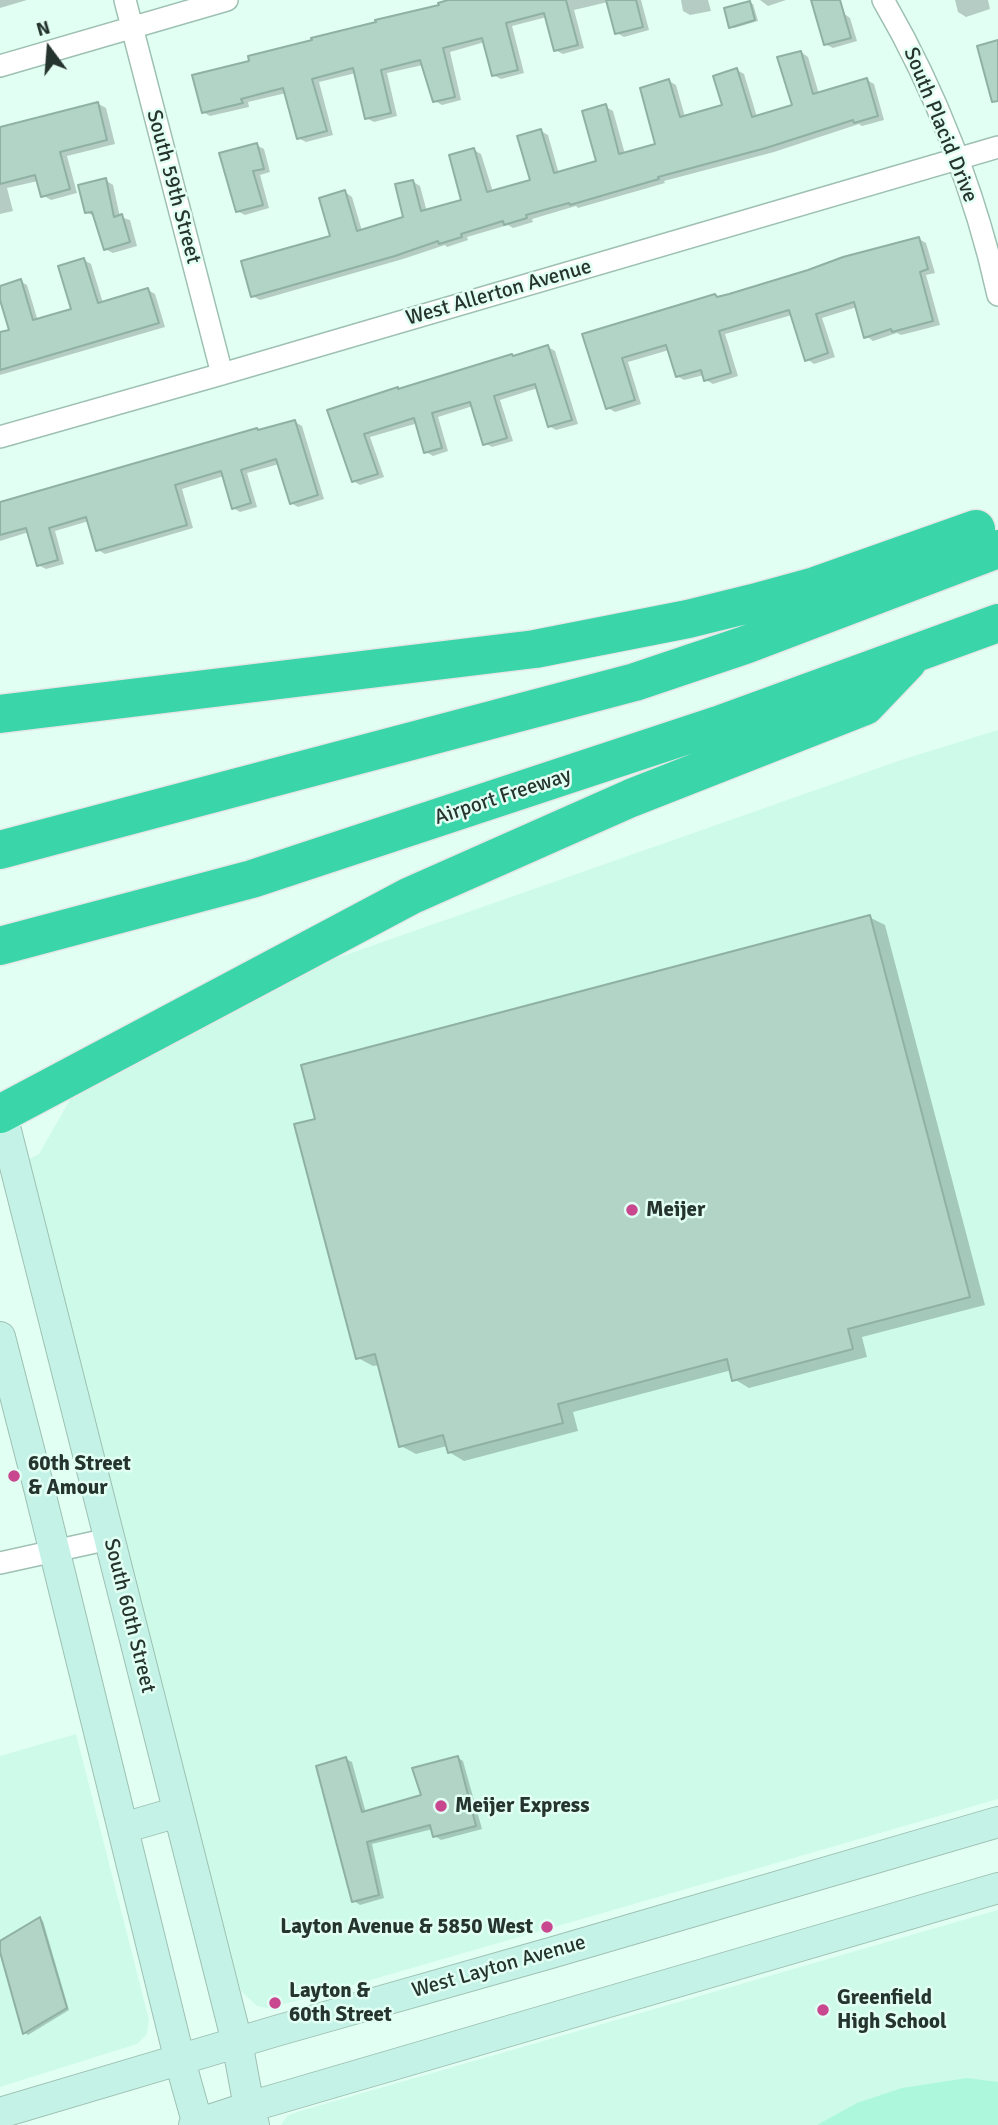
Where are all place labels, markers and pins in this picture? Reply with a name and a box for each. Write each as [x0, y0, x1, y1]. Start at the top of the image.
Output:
place label: Meijer [646, 1197, 705, 1223]
marker: Meijer [624, 1202, 640, 1218]
place label: 60th Street & Amour [28, 1451, 131, 1501]
marker: 60th Street & Amour [6, 1468, 22, 1484]
place label: Meijer Express [455, 1793, 589, 1819]
marker: Meijer Express [433, 1798, 449, 1814]
place label: Layton Avenue & 5850 West [280, 1914, 533, 1940]
marker: Layton Avenue & 5850 West [539, 1919, 555, 1935]
place label: Layton & 60th Street [289, 1978, 392, 2028]
place label: Greenfield High School [837, 1985, 947, 2035]
marker: Layton & 60th Street [267, 1995, 283, 2011]
marker: Greenfield High School [815, 2002, 831, 2018]

